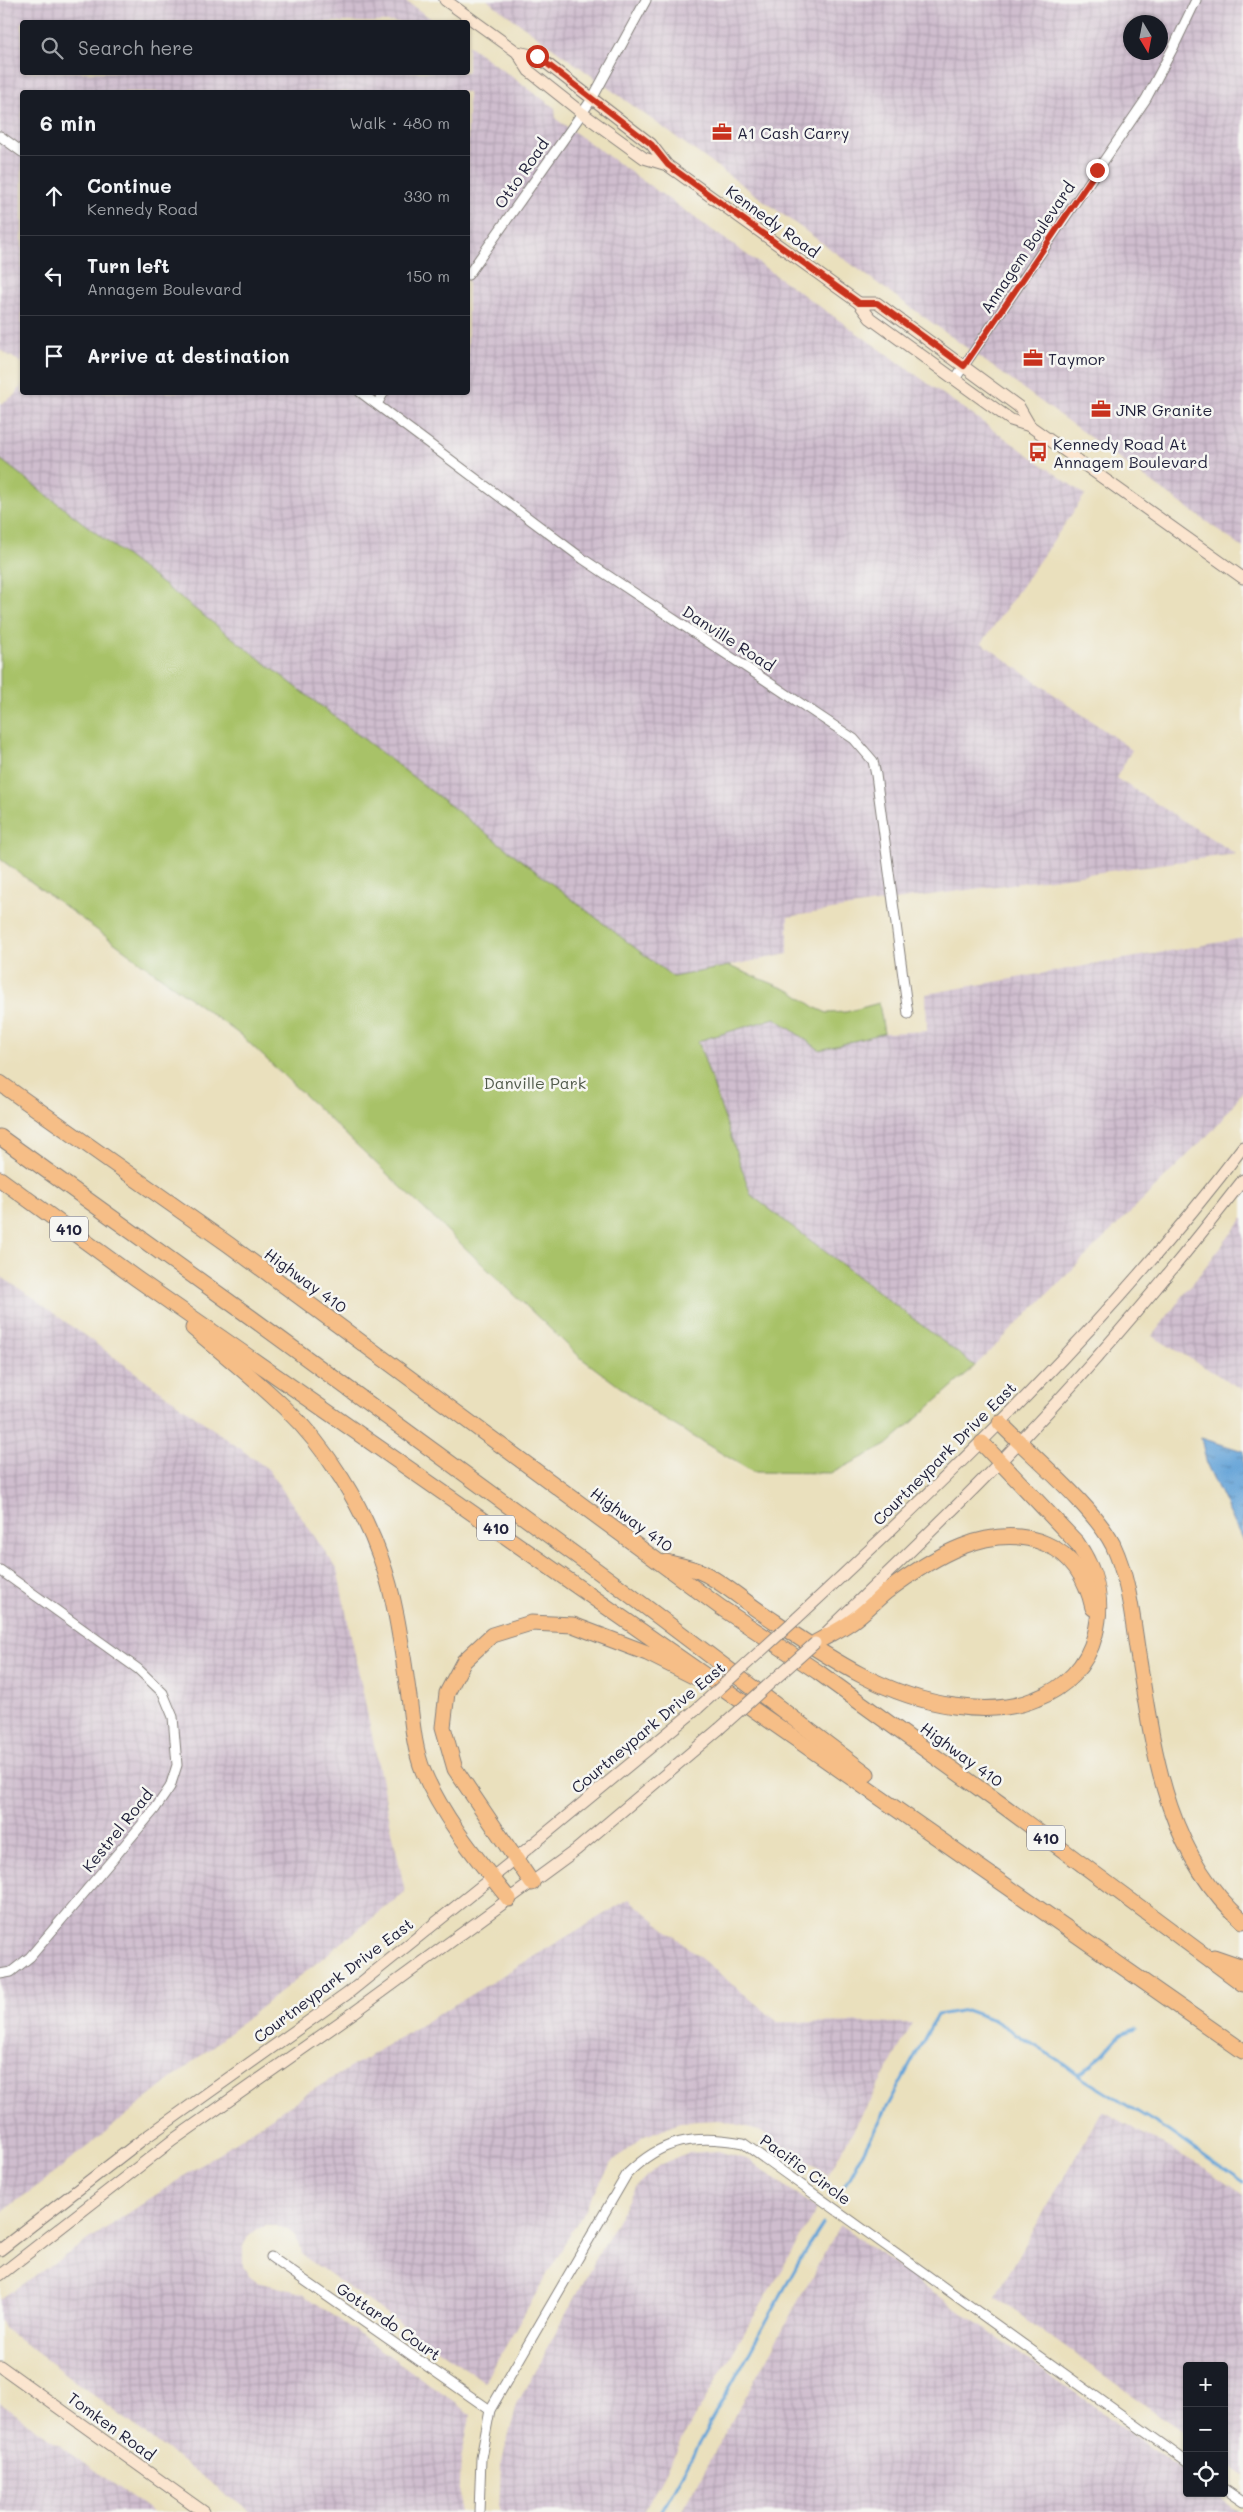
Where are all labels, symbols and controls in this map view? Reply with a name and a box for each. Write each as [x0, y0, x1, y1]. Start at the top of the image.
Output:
north arrow [1123, 15, 1168, 60]
search box [20, 20, 470, 75]
icon: search [38, 34, 66, 62]
text: Search here [78, 35, 194, 60]
route start [526, 45, 549, 68]
text: 6 min [40, 109, 96, 136]
text: Walk · 480 m [349, 112, 450, 133]
office icon: A1 Cash Carry [711, 121, 733, 143]
place label: A1 Cash Carry [737, 122, 849, 143]
street label: Otto Road [489, 134, 553, 212]
route end [1086, 159, 1109, 182]
text: Continue [87, 173, 172, 198]
street label: Annagem Boulevard [975, 177, 1079, 317]
street label: Kennedy Road [722, 180, 824, 262]
icon: ahead [40, 182, 68, 210]
text: 330 m [404, 185, 450, 206]
text: Kennedy Road [87, 198, 198, 219]
text: Turn left [87, 253, 170, 278]
icon: left [40, 262, 68, 290]
text: 150 m [406, 265, 450, 286]
text: Annagem Boulevard [87, 278, 242, 299]
icon: arrive [40, 342, 68, 370]
text: Arrive at destination [87, 343, 290, 368]
office icon: Taymor [1022, 347, 1044, 369]
place label: Taymor [1048, 348, 1106, 369]
office icon: JNR Granite [1090, 398, 1112, 420]
place label: JNR Granite [1116, 399, 1213, 420]
place label: Kennedy Road At Annagem Boulevard [1053, 433, 1208, 472]
bus stop icon: Kennedy Road At Annagem Boulevard [1027, 441, 1049, 463]
street label: Danville Road [679, 600, 779, 676]
park label: Danville Park [484, 1072, 586, 1093]
road number: 410 [50, 1216, 88, 1242]
street label: Highway 410 [261, 1243, 351, 1317]
street label: Courtneypark Drive East [868, 1377, 1020, 1529]
street label: Highway 410 [587, 1482, 677, 1556]
road number: 410 [477, 1516, 515, 1540]
street label: Courtneypark Drive East [567, 1656, 729, 1798]
street label: Highway 410 [917, 1717, 1007, 1791]
street label: Kestrel Road [77, 1784, 157, 1876]
road number: 410 [1027, 1826, 1065, 1850]
street label: Courtneypark Drive East [249, 1913, 417, 2047]
street label: Pacific Circle [756, 2129, 856, 2209]
street label: Gottardo Court [333, 2277, 445, 2365]
map controls [1183, 2362, 1228, 2497]
button: + [1183, 2362, 1228, 2407]
street label: Tomken Road [64, 2387, 160, 2465]
button: − [1183, 2407, 1228, 2452]
button: locate [1183, 2452, 1228, 2497]

